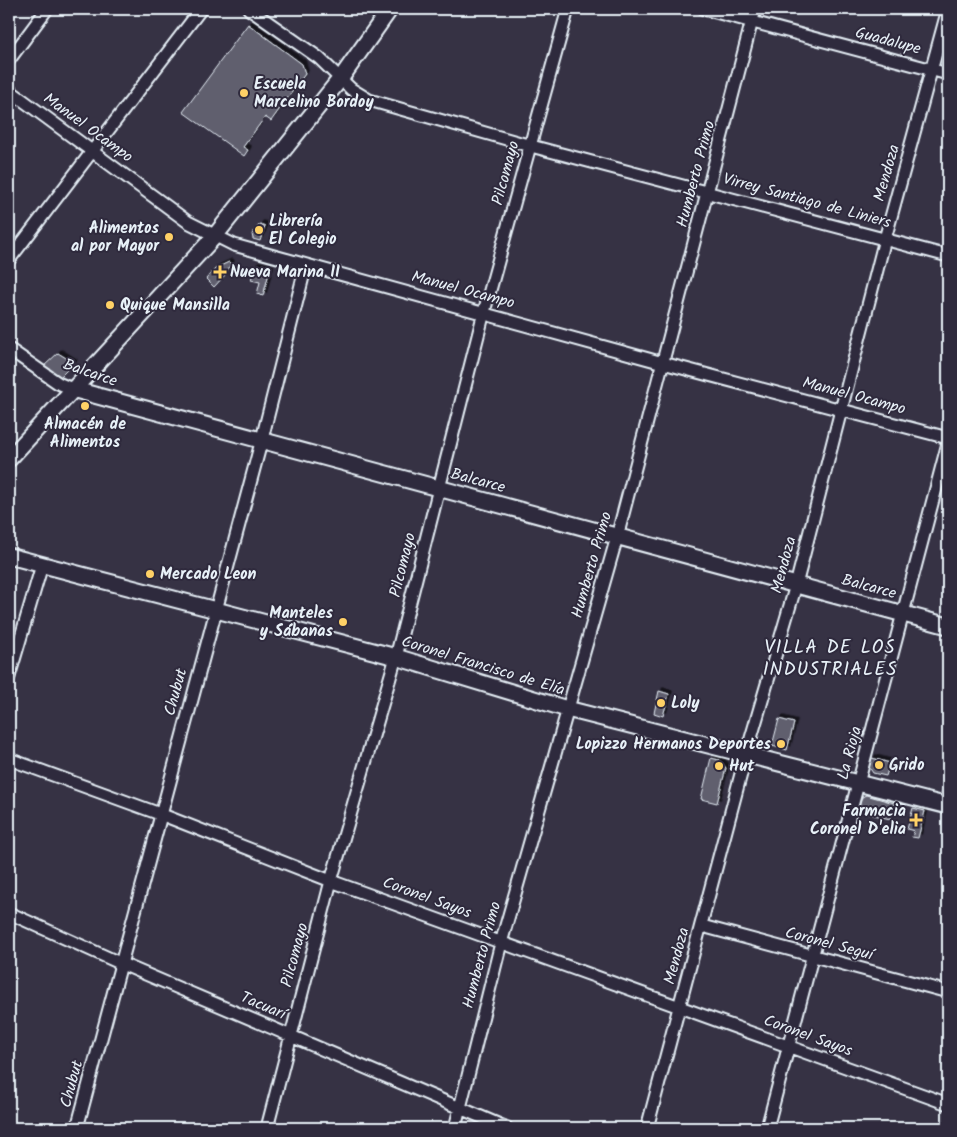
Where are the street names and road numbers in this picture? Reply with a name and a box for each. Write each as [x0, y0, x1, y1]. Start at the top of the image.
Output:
street label: Guadalupe [852, 20, 924, 62]
street label: Manuel Ocampo [38, 87, 138, 169]
street label: Humberto Primo [670, 118, 722, 230]
street label: Pilcomayo [485, 138, 527, 208]
street label: Mendoza [867, 142, 907, 204]
street label: Virrey Santiago de Liniers [720, 167, 894, 236]
street label: Manuel Ocampo [409, 264, 517, 316]
street label: Balcarce [60, 352, 120, 394]
street label: Manuel Ocampo [800, 370, 908, 422]
street label: Balcarce [448, 462, 508, 500]
street label: Humberto Primo [565, 509, 619, 621]
street label: Pilcomayo [383, 530, 423, 600]
street label: Mendoza [764, 534, 804, 596]
street label: Balcarce [839, 568, 899, 606]
street label: Coronel Francisco de Elía [398, 629, 568, 703]
street label: Chubut [158, 665, 195, 718]
street label: La Rioja [831, 723, 869, 783]
street label: Coronel Sayos [379, 870, 475, 926]
street label: Humberto Primo [456, 899, 508, 1011]
street label: Pilcomayo [274, 920, 316, 990]
street label: Coronel Seguí [782, 920, 878, 968]
street label: Mendoza [657, 925, 697, 987]
street label: Tacuarí [236, 985, 292, 1028]
street label: Coronel Sayos [760, 1008, 856, 1064]
street label: Chubut [54, 1057, 91, 1110]

